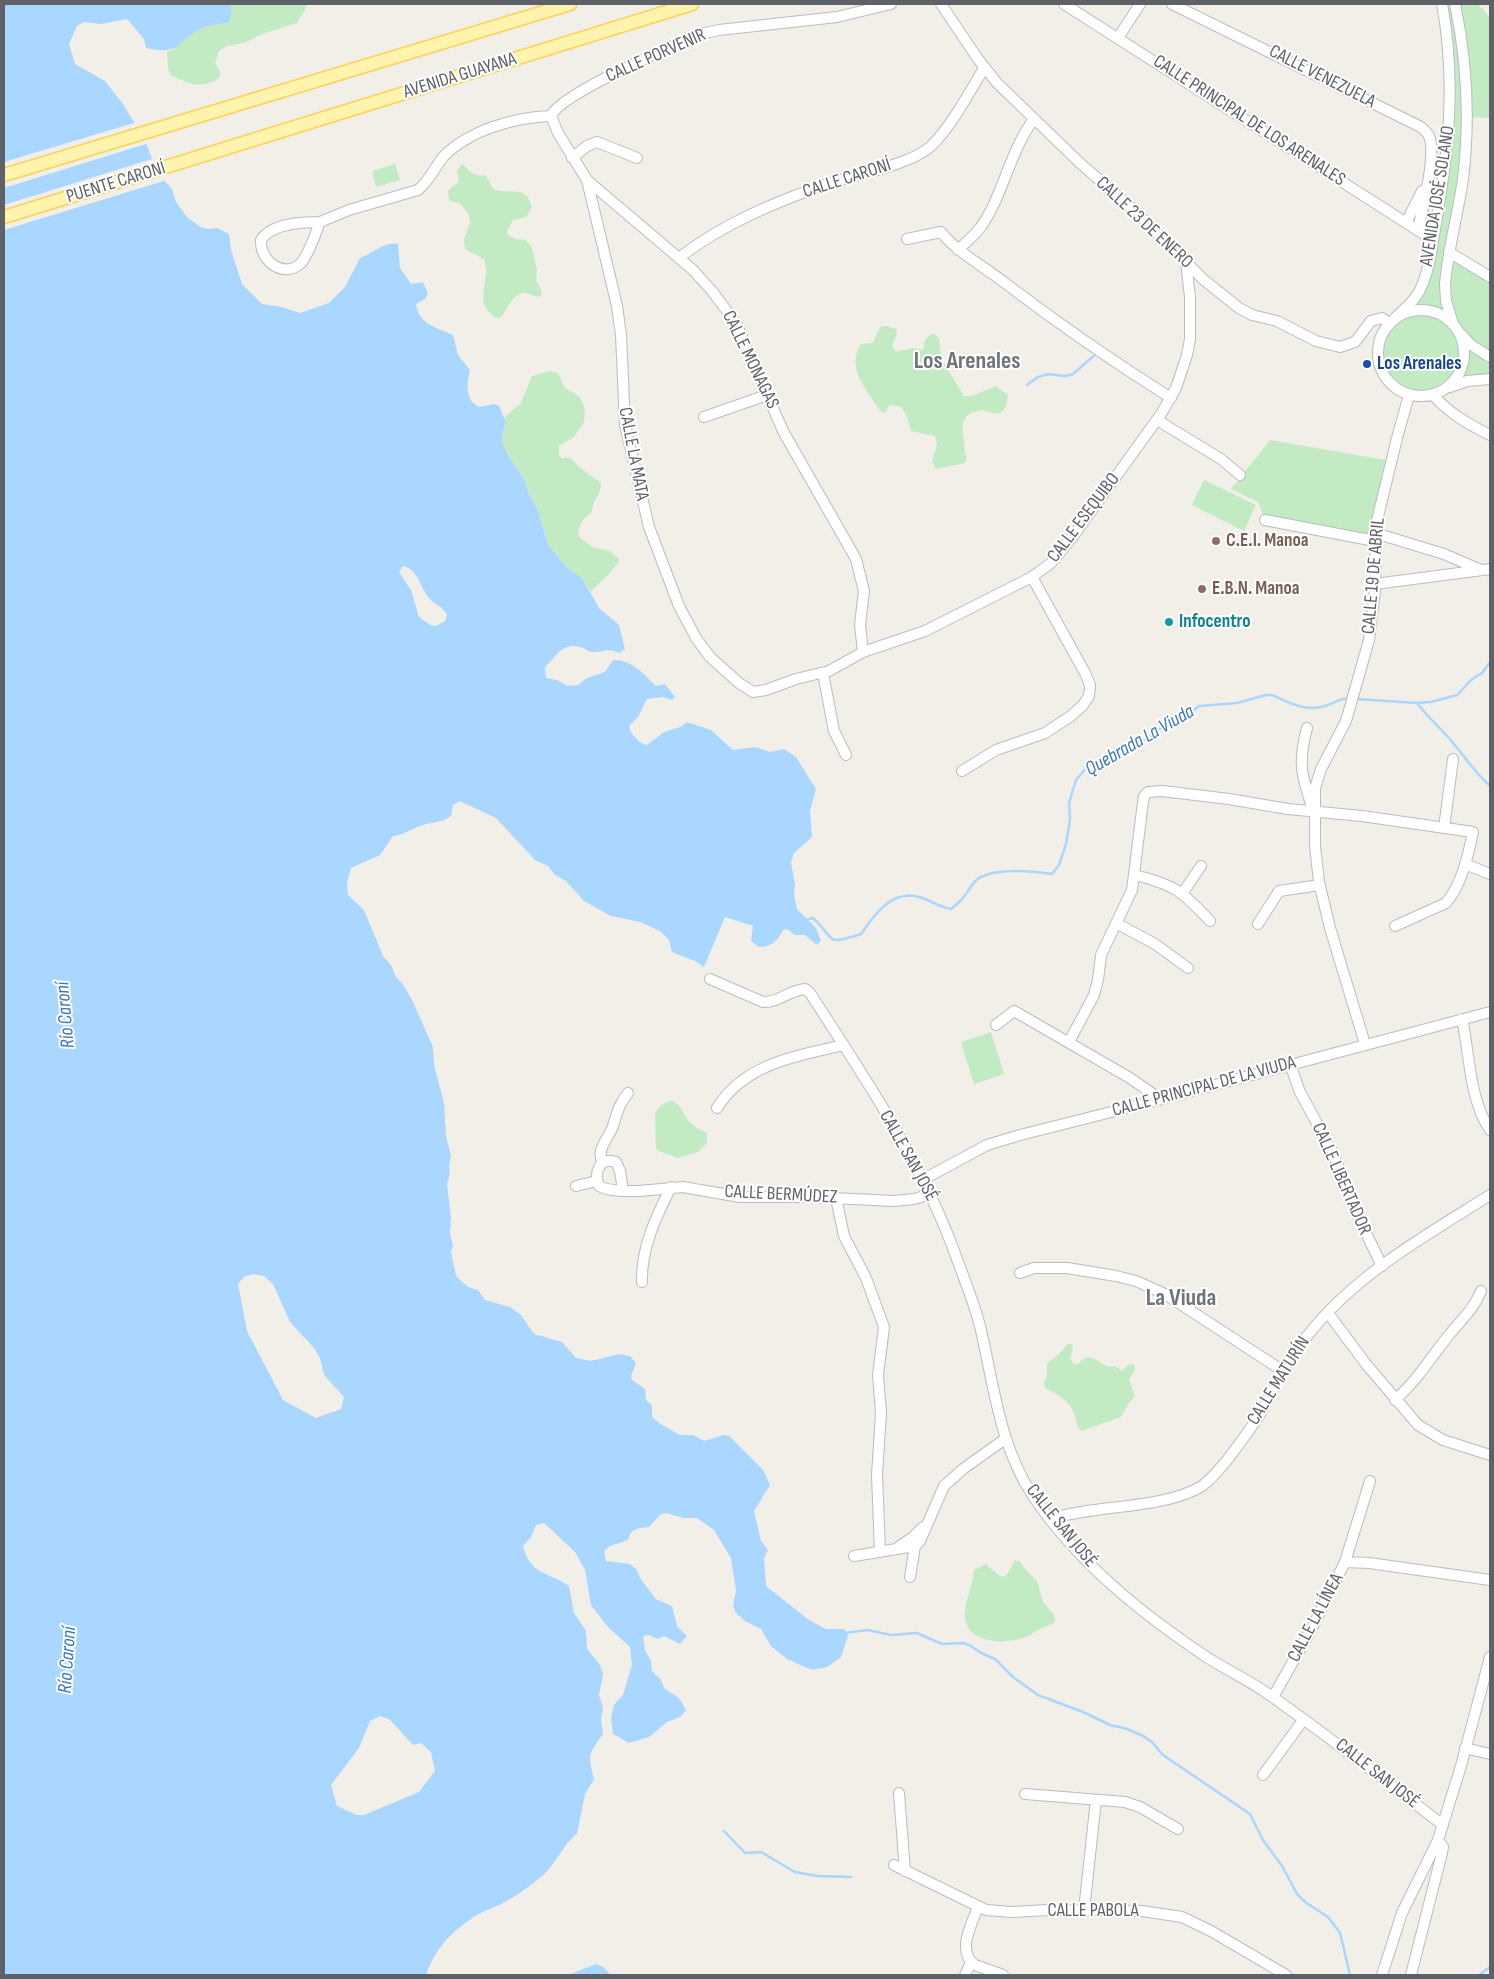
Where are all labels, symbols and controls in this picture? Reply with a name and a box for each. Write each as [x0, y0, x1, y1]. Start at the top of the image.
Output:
street label: CALLE PORVENIR [602, 24, 710, 88]
street label: CALLE VENEZUELA [1265, 40, 1379, 114]
street label: AVENIDA GUAYANA [401, 48, 519, 104]
street label: CALLE PRINCIPAL DE LOS ARENALES [1149, 50, 1349, 192]
street label: AVENIDA JOSÉ SOLANO [1416, 124, 1460, 268]
street label: CALLE CARONÍ [800, 154, 894, 204]
street label: PUENTE CARONÍ [64, 157, 168, 209]
street label: CALLE 23 DE ENERO [1091, 172, 1197, 274]
street label: CALLE MONAGAS [716, 307, 784, 413]
district label: Los Arenales [914, 348, 1020, 376]
place label: Los Arenales [1377, 353, 1461, 375]
marker: Los Arenales [1361, 358, 1373, 370]
street label: CALLE LA MATA [613, 406, 653, 502]
street label: CALLE ESEQUIBO [1043, 469, 1125, 567]
street label: CALLE 19 DE ABRIL [1358, 517, 1390, 635]
place label: C.E.I. Manoa [1226, 530, 1308, 552]
marker: C.E.I. Manoa [1210, 535, 1222, 547]
place label: E.B.N. Manoa [1212, 578, 1300, 600]
marker: E.B.N. Manoa [1196, 583, 1208, 595]
place label: Infocentro [1179, 611, 1250, 633]
marker: Infocentro [1163, 616, 1175, 628]
water label: Quebrada La Viuda [1081, 700, 1199, 782]
water label: Río Caroní [51, 981, 81, 1049]
street label: CALLE PRINCIPAL DE LA VIUDA [1110, 1052, 1298, 1122]
street label: CALLE SAN JOSÉ [874, 1107, 942, 1205]
street label: CALLE LIBERTADOR [1306, 1119, 1376, 1239]
street label: CALLE BERMÚDEZ [724, 1181, 838, 1209]
district label: La Viuda [1146, 1285, 1216, 1313]
street label: CALLE MATURÍN [1243, 1332, 1315, 1430]
street label: CALLE SAN JOSÉ [1021, 1480, 1101, 1572]
street label: CALLE LA LÍNEA [1283, 1570, 1349, 1666]
water label: Río Caroní [54, 1626, 82, 1694]
street label: CALLE SAN JOSÉ [1330, 1734, 1424, 1814]
street label: CALLE PABOLA [1047, 1900, 1139, 1922]

